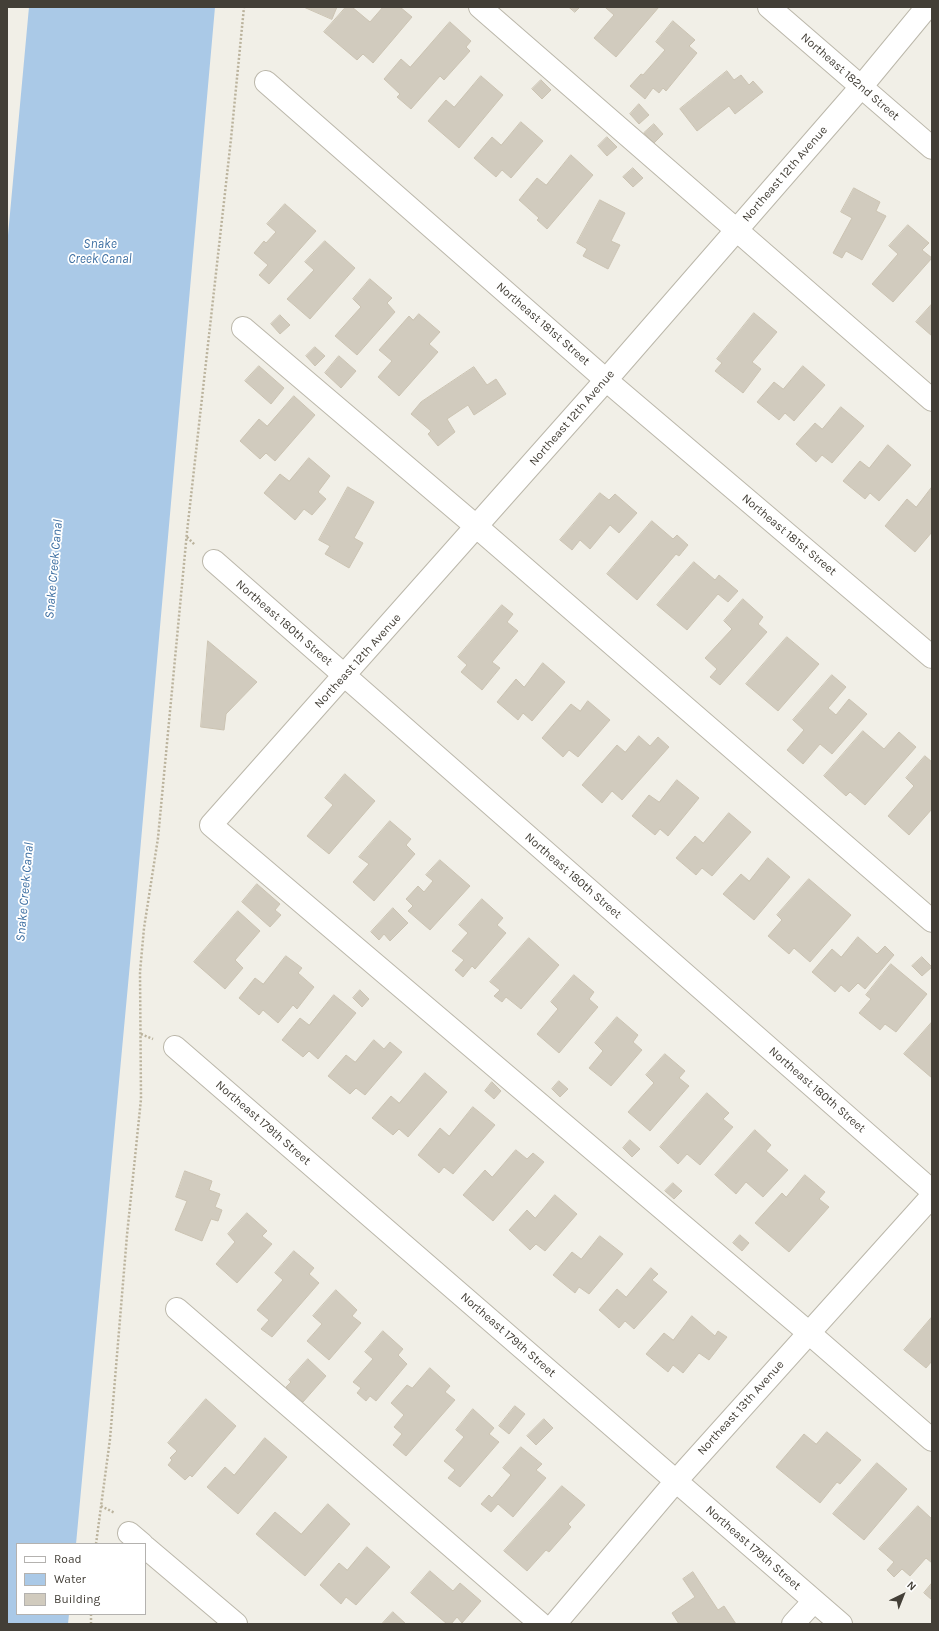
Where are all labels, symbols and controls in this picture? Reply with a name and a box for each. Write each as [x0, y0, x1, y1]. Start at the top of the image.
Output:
street label: Northeast 182nd Street [798, 30, 902, 124]
street label: Northeast 12th Avenue [739, 123, 831, 225]
water label: Snake Creek Canal [68, 236, 132, 267]
street label: Northeast 181st Street [493, 279, 593, 369]
street label: Northeast 12th Avenue [526, 367, 618, 469]
street label: Northeast 181st Street [739, 491, 839, 579]
water label: Snake Creek Canal [42, 519, 66, 619]
street label: Northeast 180th Street [233, 577, 335, 669]
street label: Northeast 12th Avenue [312, 611, 404, 711]
street label: Northeast 180th Street [522, 830, 624, 922]
water label: Snake Creek Canal [13, 842, 37, 942]
street label: Northeast 180th Street [766, 1044, 868, 1136]
street label: Northeast 179th Street [212, 1078, 314, 1168]
street label: Northeast 179th Street [457, 1290, 559, 1380]
street label: Northeast 13th Avenue [695, 1358, 787, 1458]
street label: Northeast 179th Street [702, 1503, 804, 1593]
legend [16, 1543, 146, 1615]
text: Road [54, 1552, 82, 1566]
text: Water [54, 1572, 86, 1586]
north arrow [883, 1575, 923, 1615]
text: N [904, 1578, 919, 1593]
text: Building [54, 1592, 100, 1606]

